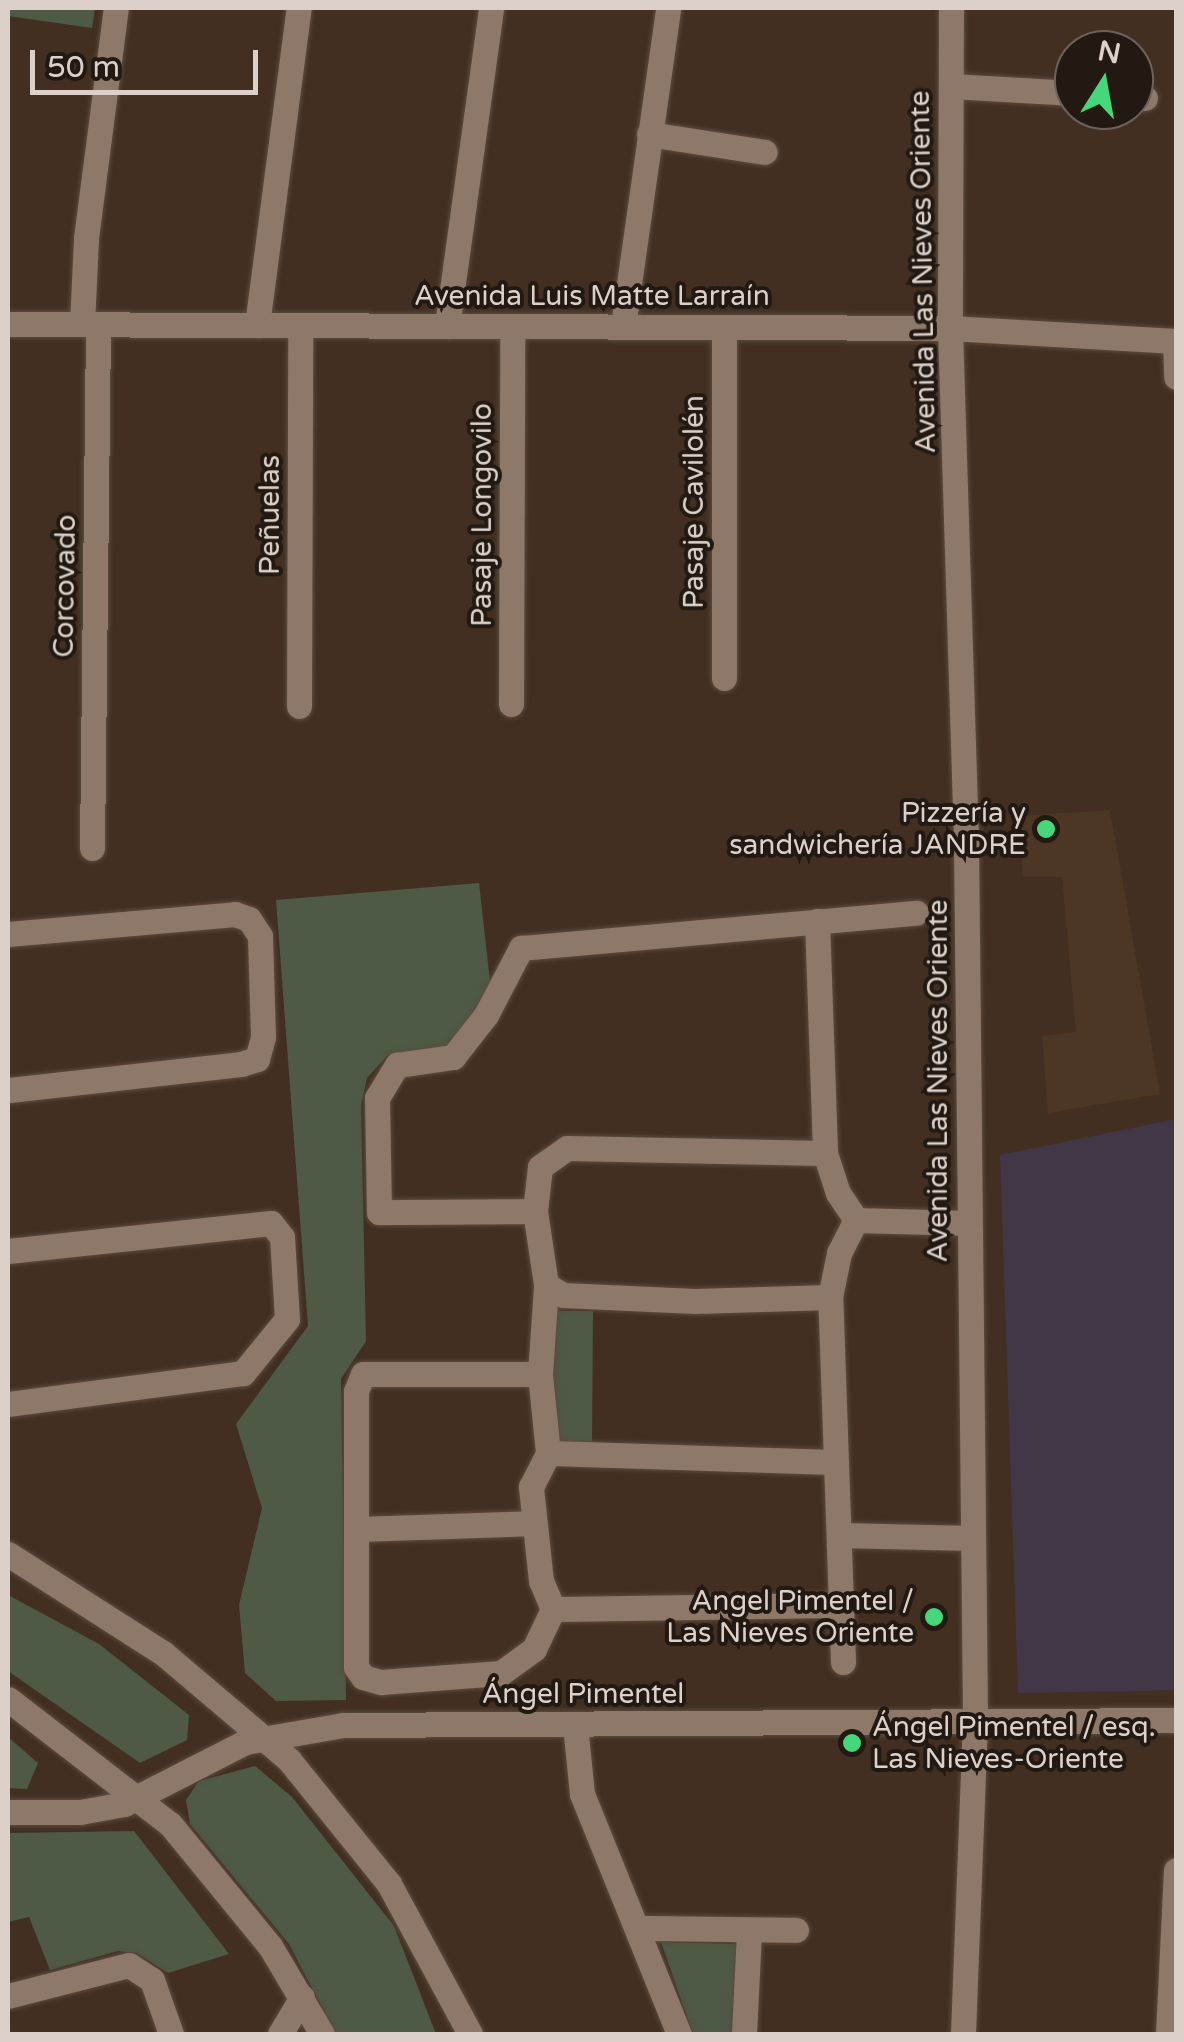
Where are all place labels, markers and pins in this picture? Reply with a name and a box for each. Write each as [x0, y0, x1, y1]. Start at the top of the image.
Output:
place label: Pizzería y sandwichería JANDRE [729, 796, 1026, 862]
marker: Pizzería y sandwichería JANDRE [1035, 818, 1057, 840]
place label: Angel Pimentel / Las Nieves Oriente [666, 1584, 914, 1650]
marker: Angel Pimentel / Las Nieves Oriente [923, 1606, 945, 1628]
place label: Ángel Pimentel / esq. Las Nieves-Oriente [872, 1710, 1156, 1776]
marker: Ángel Pimentel / esq. Las Nieves-Oriente [841, 1732, 863, 1754]

